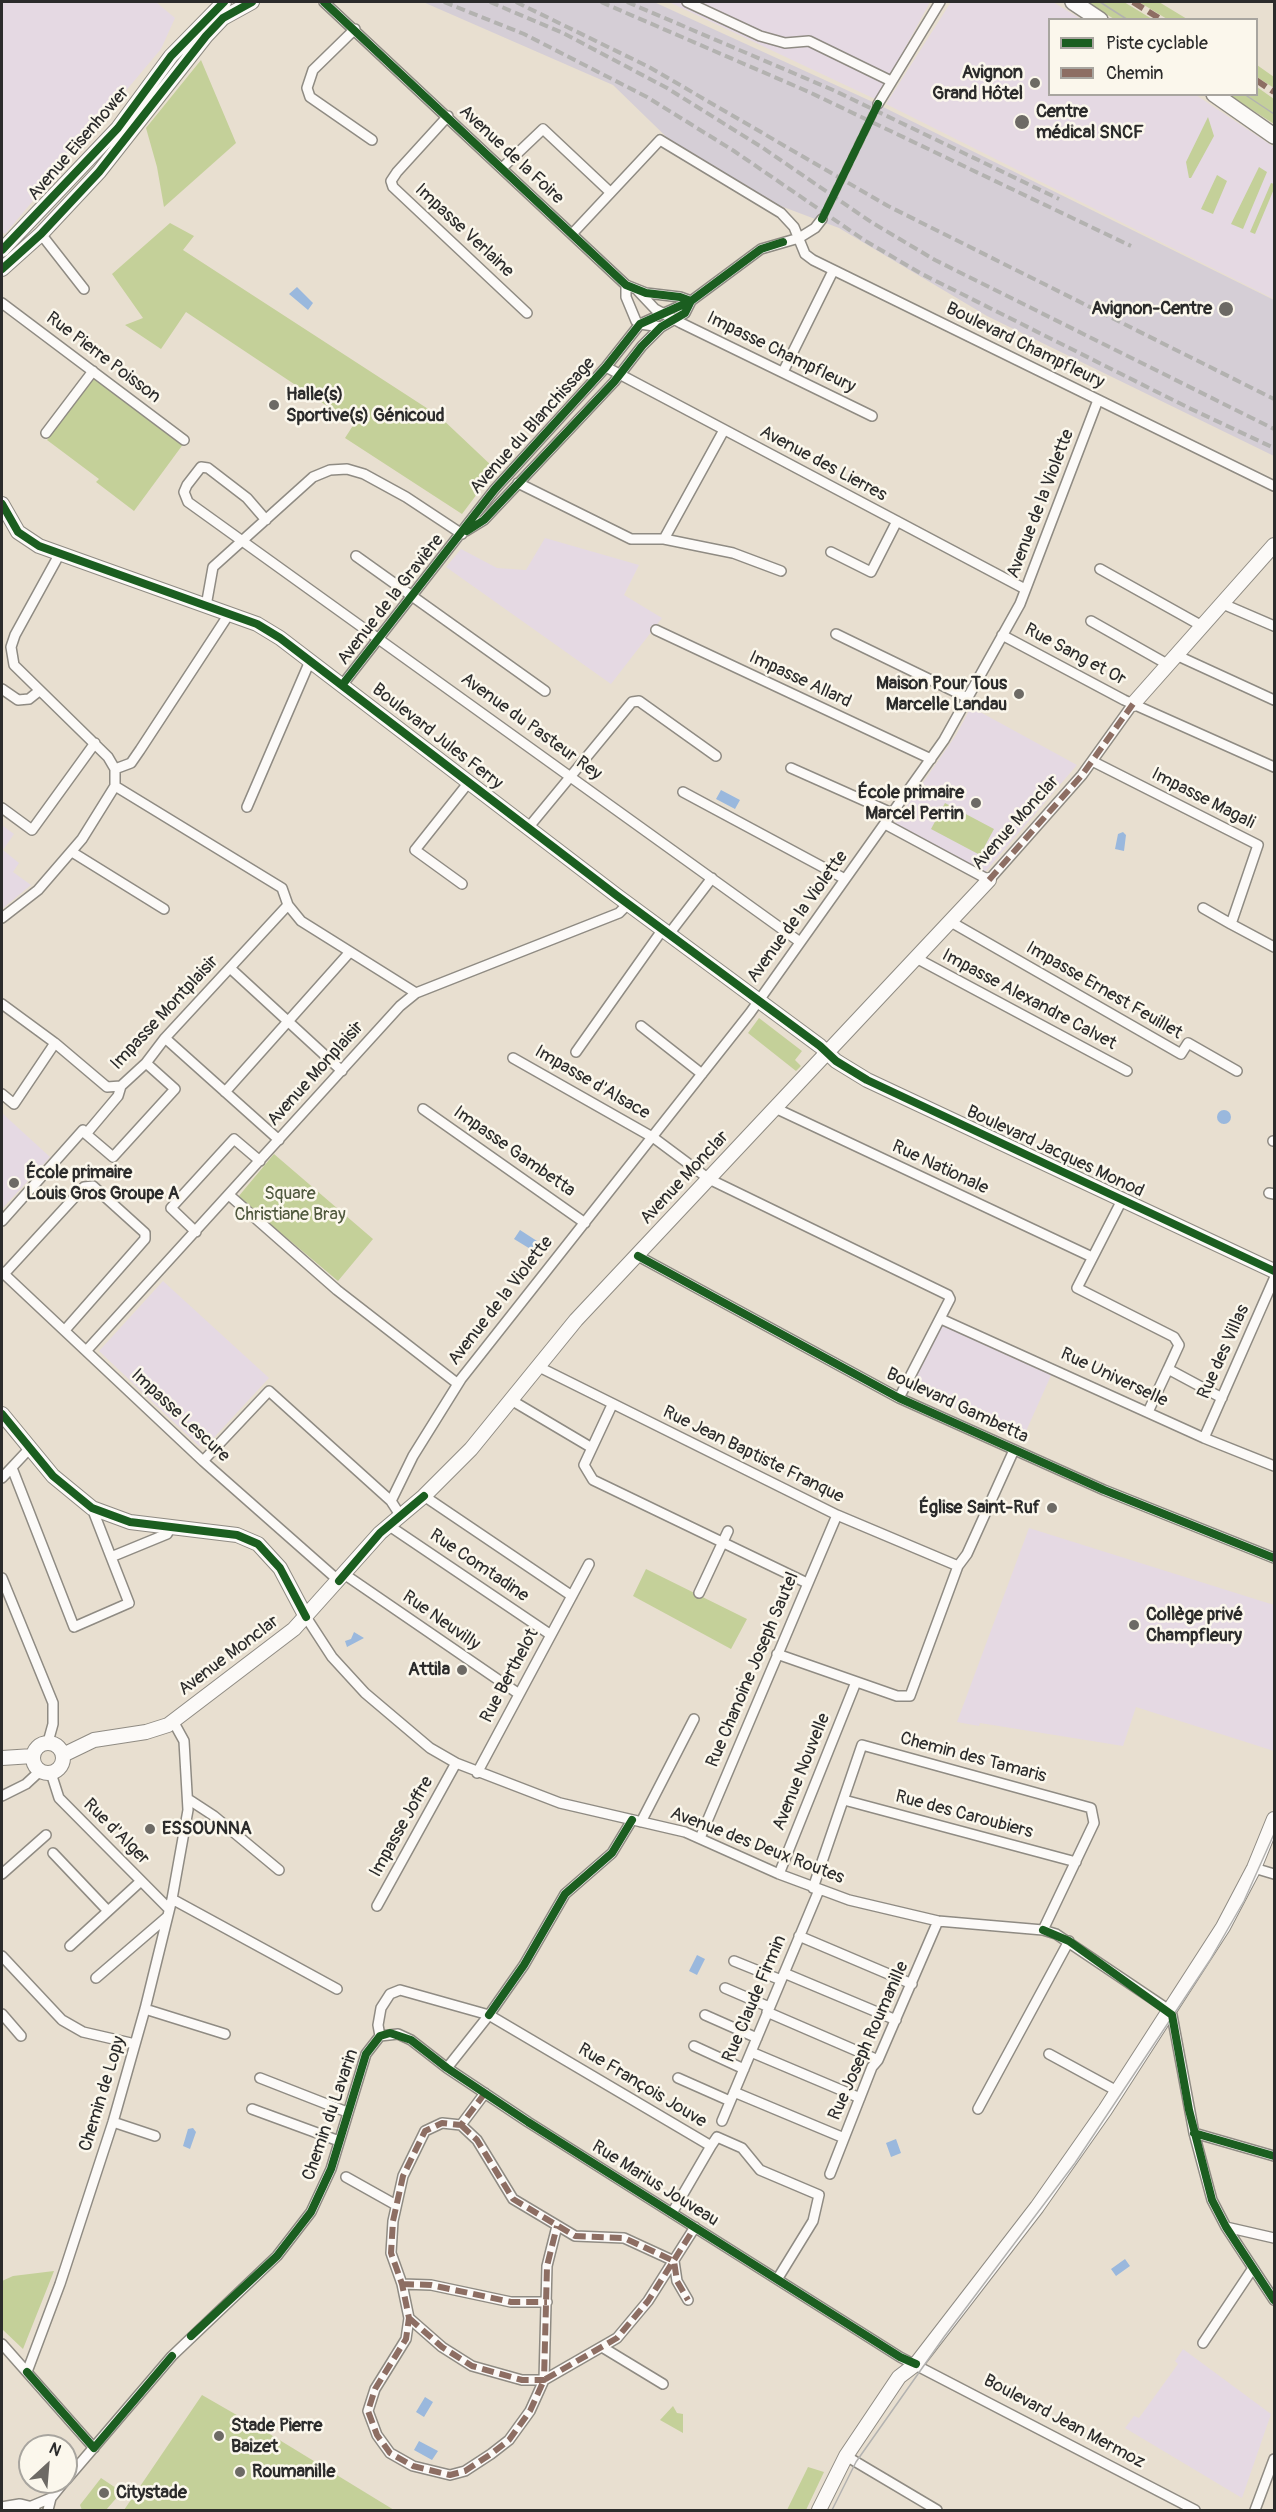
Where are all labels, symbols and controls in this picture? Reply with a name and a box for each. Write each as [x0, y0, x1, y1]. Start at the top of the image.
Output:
legend [1048, 18, 1258, 96]
text: Piste cyclable [1106, 32, 1208, 55]
place label: Avignon Grand Hôtel [932, 62, 1023, 104]
text: Chemin [1106, 62, 1163, 85]
marker: Avignon Grand Hôtel [1028, 76, 1042, 90]
street label: Avenue Eisenhower [24, 83, 134, 205]
street label: Avenue de la Foire [454, 101, 568, 209]
place label: Centre médical SNCF [1036, 101, 1144, 144]
marker: Centre médical SNCF [1013, 113, 1031, 131]
street label: Impasse Verlaine [410, 180, 518, 282]
street label: Boulevard Champfleury [942, 298, 1108, 394]
place label: Avignon-Centre [1091, 298, 1212, 320]
marker: Avignon-Centre [1217, 300, 1235, 318]
street label: Rue Pierre Poisson [41, 308, 165, 408]
street label: Impasse Champfleury [703, 308, 859, 398]
street label: Avenue du Blanchissage [466, 353, 600, 499]
place label: Halle(s) Sportive(s) Génicoud [286, 384, 445, 426]
marker: Halle(s) Sportive(s) Génicoud [267, 398, 281, 412]
street label: Avenue des Lierres [756, 421, 890, 507]
street label: Avenue de la Violette [1003, 426, 1079, 582]
street label: Avenue de la Gravière [333, 530, 449, 670]
street label: Rue Sang et Or [1021, 619, 1129, 691]
street label: Impasse Allard [745, 647, 855, 713]
street label: Avenue du Pasteur Rey [456, 669, 606, 785]
place label: Maison Pour Tous Marcelle Landau [876, 673, 1007, 716]
street label: Boulevard Jules Ferry [367, 679, 507, 795]
marker: Maison Pour Tous Marcelle Landau [1012, 687, 1026, 701]
street label: Impasse Magali [1148, 764, 1258, 834]
street label: Avenue Monclar [968, 771, 1064, 875]
place label: École primaire Marcel Perrin [858, 782, 964, 824]
marker: École primaire Marcel Perrin [969, 796, 983, 810]
street label: Avenue de la Violette [743, 847, 853, 987]
street label: Impasse Ernest Feuillet [1022, 937, 1186, 1045]
street label: Impasse Alexandre Calvet [938, 945, 1120, 1055]
street label: Impasse Montplaisir [106, 951, 224, 1075]
street label: Avenue Monplaisir [263, 1017, 369, 1131]
street label: Impasse d'Alsace [530, 1041, 654, 1125]
street label: Boulevard Jacques Monod [963, 1101, 1147, 1203]
street label: Impasse Gambetta [449, 1102, 579, 1202]
street label: Avenue Monclar [636, 1127, 734, 1229]
street label: Rue Nationale [888, 1136, 992, 1200]
place label: École primaire Louis Gros Groupe A [26, 1162, 179, 1204]
marker: École primaire Louis Gros Groupe A [7, 1176, 21, 1190]
park label: Square Christiane Bray [234, 1183, 346, 1226]
street label: Avenue de la Violette [444, 1232, 558, 1370]
street label: Rue des Villas [1194, 1301, 1254, 1403]
street label: Rue Universelle [1057, 1344, 1171, 1412]
street label: Boulevard Gambetta [883, 1364, 1031, 1448]
street label: Impasse Lescure [126, 1365, 234, 1467]
street label: Rue Jean Baptiste Franque [659, 1402, 847, 1508]
place label: Église Saint-Ruf [919, 1497, 1040, 1519]
marker: Église Saint-Ruf [1045, 1501, 1059, 1515]
street label: Rue Comtadine [425, 1525, 533, 1607]
street label: Rue Chanoine Joseph Sautel [702, 1569, 804, 1771]
street label: Rue Neuvilly [398, 1586, 484, 1656]
place label: Collège privé Champfleury [1146, 1604, 1243, 1646]
street label: Avenue Monclar [175, 1611, 283, 1701]
marker: Collège privé Champfleury [1127, 1618, 1141, 1632]
street label: Rue Berthelot [476, 1625, 544, 1727]
place label: Attila [408, 1659, 450, 1681]
marker: Attila [455, 1663, 469, 1677]
street label: Avenue Nouvelle [769, 1710, 835, 1834]
street label: Chemin des Tamaris [898, 1728, 1048, 1788]
street label: Impasse Joffre [365, 1773, 439, 1881]
street label: Rue des Caroubiers [893, 1786, 1035, 1844]
street label: Rue d'Alger [78, 1794, 154, 1870]
street label: Avenue des Deux Routes [667, 1803, 847, 1889]
place label: ESSOUNNA [162, 1818, 252, 1840]
marker: ESSOUNNA [143, 1822, 157, 1836]
street label: Rue Claude Firmin [718, 1932, 792, 2066]
street label: Rue Joseph Roumanille [824, 1958, 914, 2124]
street label: Chemin de Lopy [75, 2034, 131, 2154]
street label: Rue François Jouve [574, 2039, 710, 2133]
street label: Chemin du Lavarin [298, 2046, 364, 2184]
street label: Rue Marius Jouveau [588, 2136, 722, 2232]
street label: Boulevard Jean Mermoz [979, 2370, 1149, 2474]
place label: Stade Pierre Baizet [231, 2415, 322, 2458]
marker: Stade Pierre Baizet [212, 2429, 226, 2443]
north arrow [18, 2434, 78, 2494]
text: N [46, 2438, 64, 2461]
place label: Roumanille [252, 2461, 335, 2483]
marker: Roumanille [233, 2465, 247, 2479]
place label: Citystade [116, 2482, 187, 2504]
marker: Citystade [97, 2486, 111, 2500]

